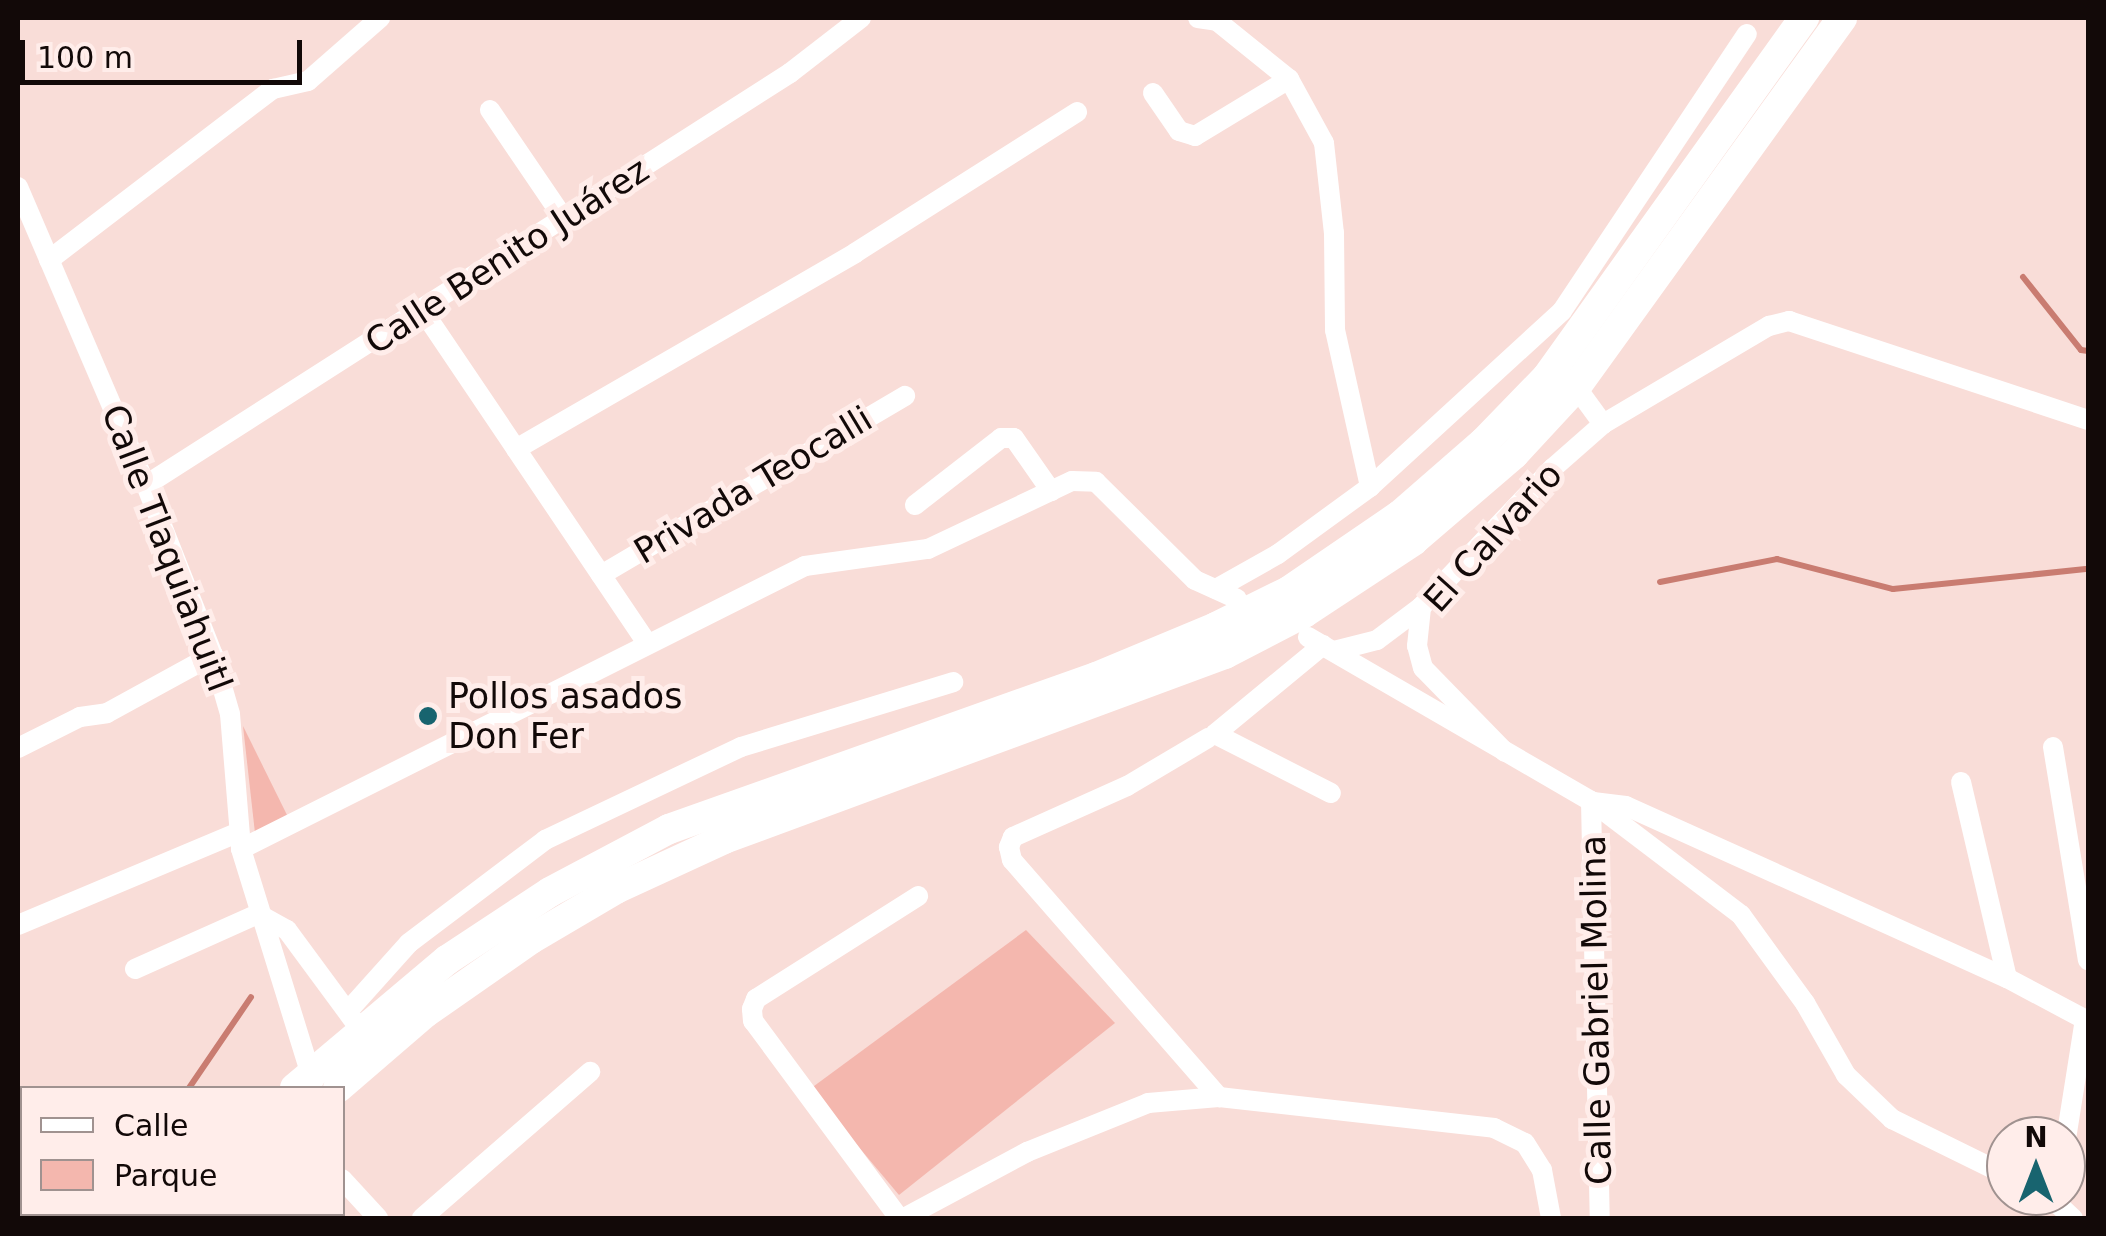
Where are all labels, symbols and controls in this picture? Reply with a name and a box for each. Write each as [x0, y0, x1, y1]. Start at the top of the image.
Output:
scale bar [25, 20, 308, 82]
text: 100 m [37, 40, 133, 75]
street label: Calle Benito Juárez [358, 149, 656, 363]
street label: Privada Teocalli [627, 398, 879, 572]
street label: Calle Tlaquiahuitl [93, 399, 241, 697]
street label: El Calvario [1415, 454, 1571, 620]
place label: Pollos asados Don Fer [448, 675, 682, 757]
marker: Pollos asados Don Fer [417, 705, 439, 727]
street label: Calle Gabriel Molina [1572, 835, 1620, 1185]
legend [20, 1086, 345, 1216]
text: Calle [114, 1108, 188, 1143]
north arrow [1986, 1116, 2086, 1216]
text: N [2024, 1121, 2048, 1154]
text: Parque [114, 1158, 217, 1193]

